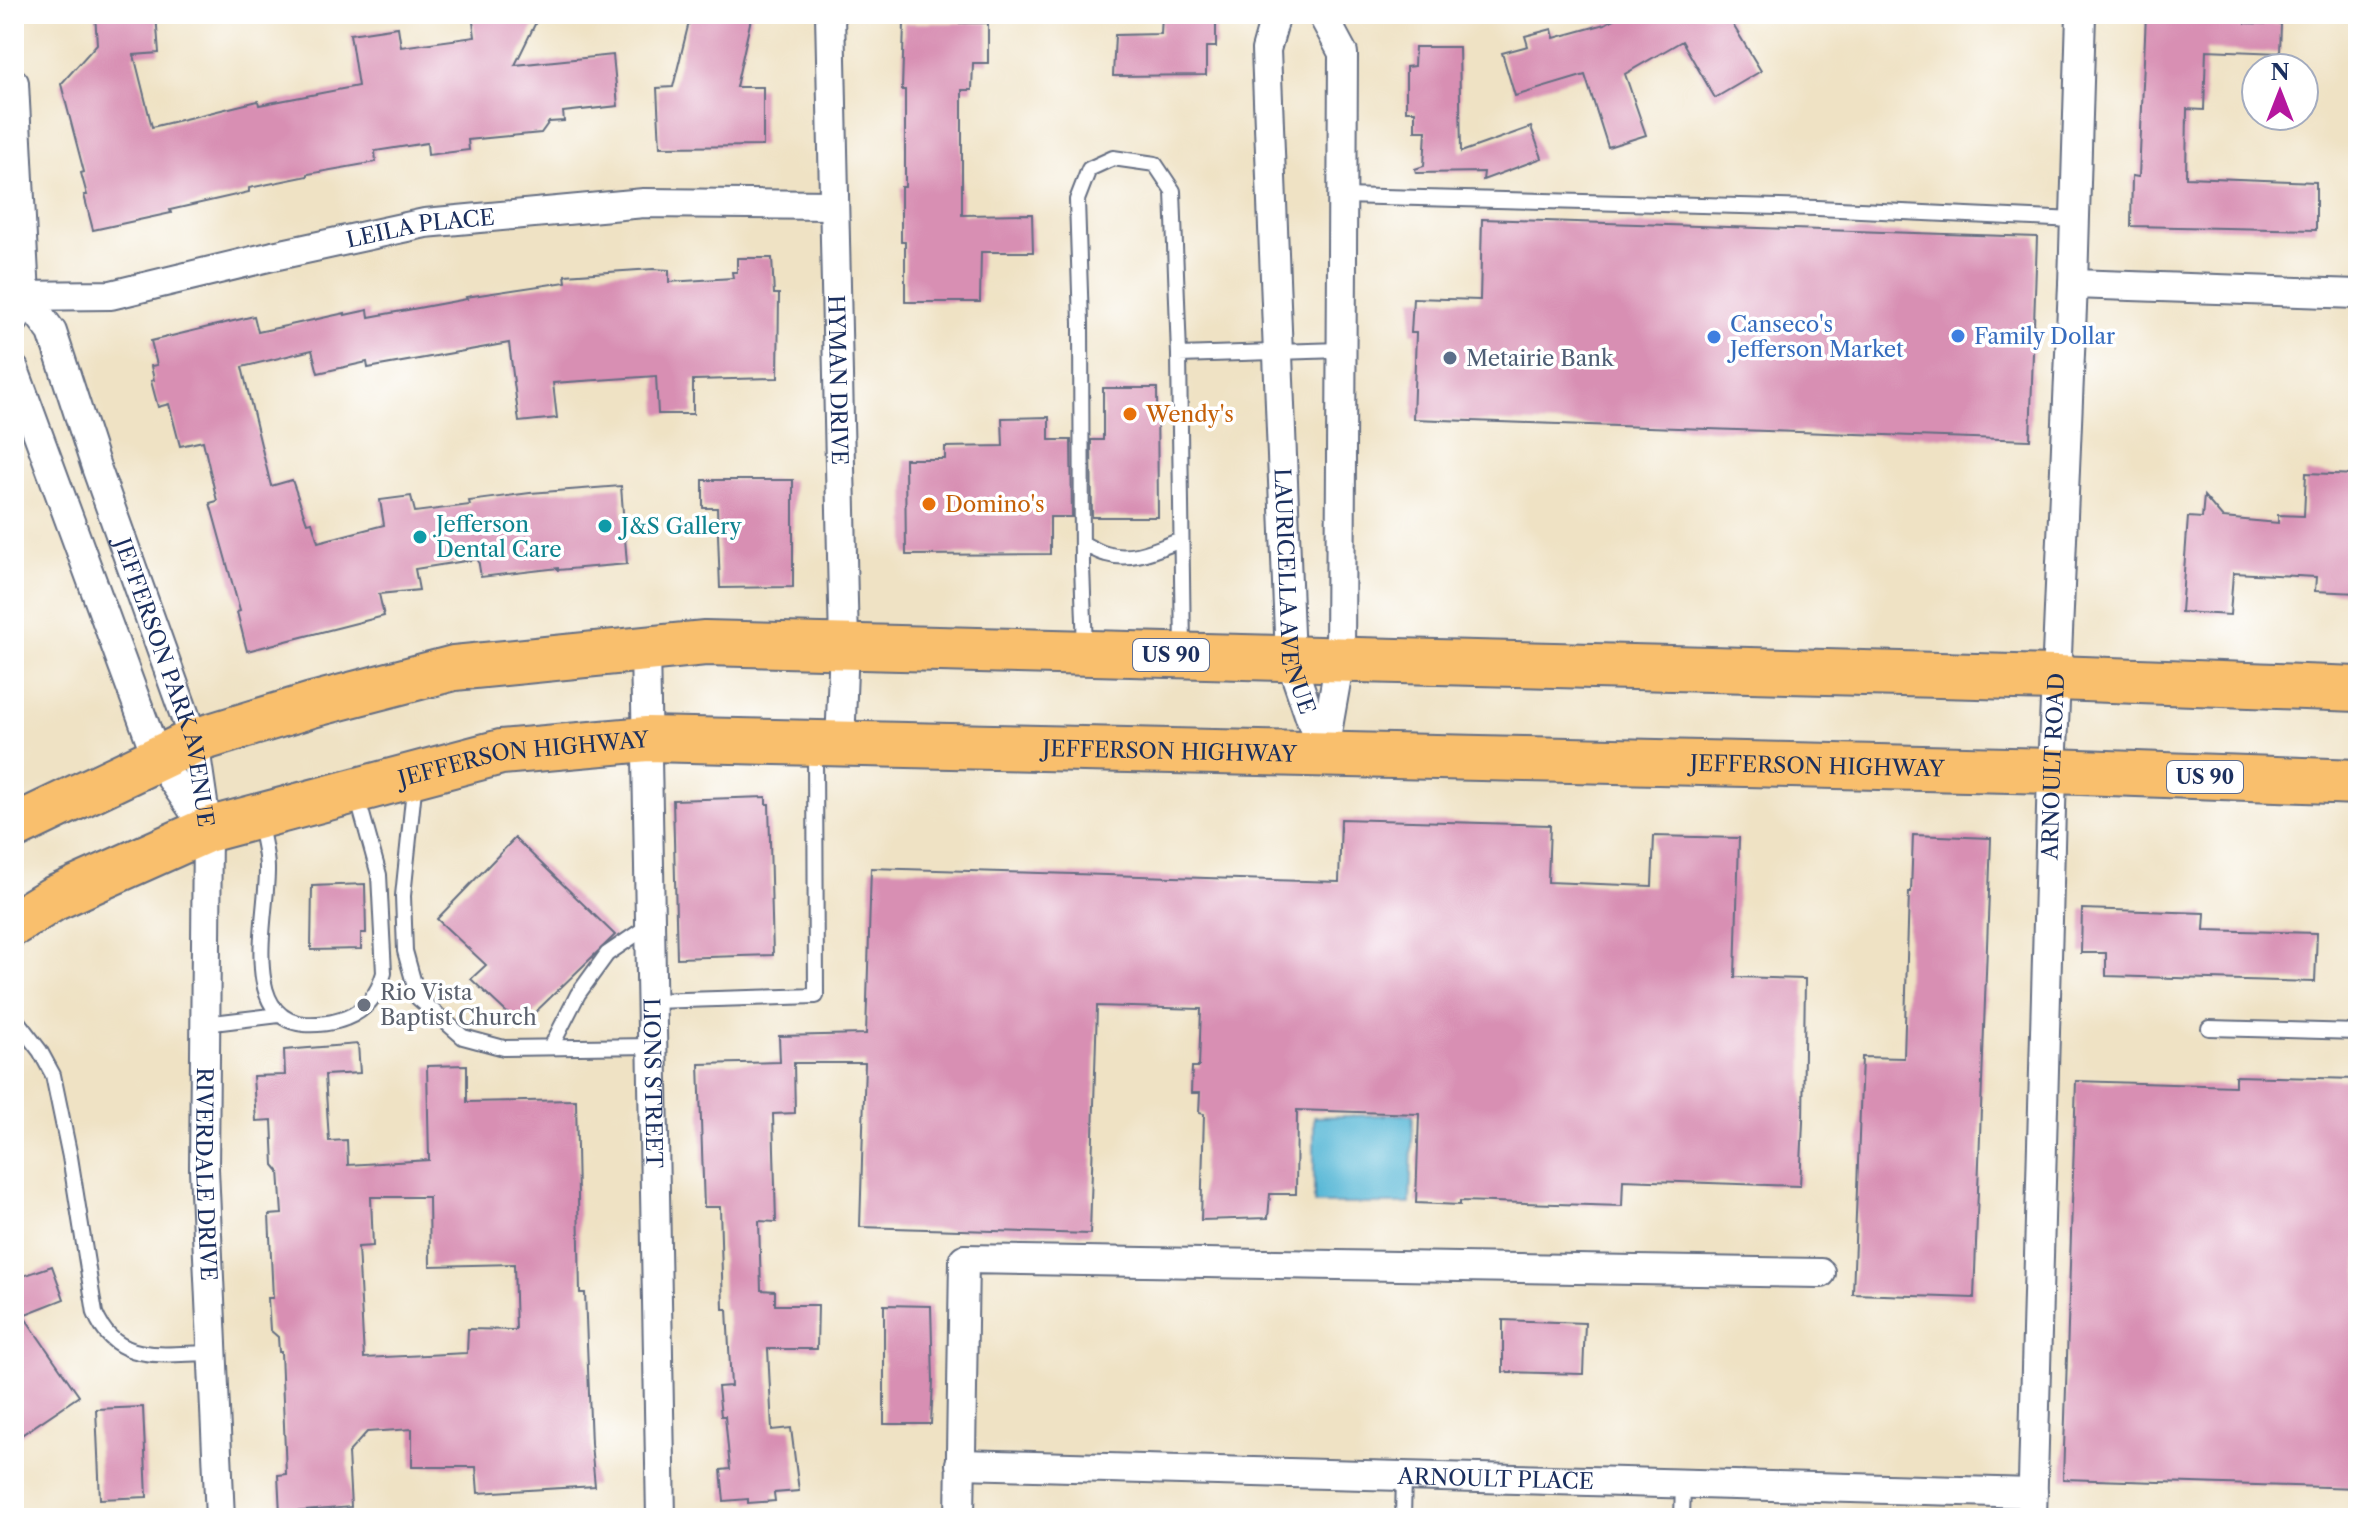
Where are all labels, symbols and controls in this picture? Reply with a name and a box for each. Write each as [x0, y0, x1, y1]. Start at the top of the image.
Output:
north arrow [2240, 52, 2320, 132]
text: N [2270, 59, 2290, 86]
street label: LEILA PLACE [344, 203, 496, 253]
street label: HYMAN DRIVE [823, 295, 853, 465]
place label: Canseco's Jefferson Market [1727, 311, 1904, 363]
place label: Family Dollar [1974, 323, 2115, 350]
marker: Family Dollar [1949, 327, 1967, 345]
marker: Canseco's Jefferson Market [1705, 328, 1723, 346]
place label: Metairie Bank [1466, 345, 1615, 372]
marker: Metairie Bank [1441, 349, 1459, 367]
place label: Wendy's [1145, 401, 1234, 428]
marker: Wendy's [1121, 405, 1139, 423]
street label: LAURICELLA AVENUE [1269, 468, 1321, 718]
place label: Domino's [945, 491, 1045, 518]
marker: Domino's [920, 495, 938, 513]
place label: Jefferson Dental Care [433, 511, 562, 563]
place label: J&S Gallery [618, 513, 742, 540]
marker: J&S Gallery [596, 517, 614, 535]
marker: Jefferson Dental Care [411, 528, 429, 546]
street label: JEFFERSON PARK AVENUE [108, 531, 220, 829]
road number: US 90 [1133, 639, 1209, 671]
street label: ARNOULT ROAD [2036, 672, 2070, 861]
street label: JEFFERSON HIGHWAY [392, 725, 651, 793]
street label: JEFFERSON HIGHWAY [1039, 734, 1297, 767]
street label: JEFFERSON HIGHWAY [1687, 749, 1945, 782]
road number: US 90 [2167, 761, 2243, 793]
place label: Rio Vista Baptist Church [380, 979, 537, 1031]
marker: Rio Vista Baptist Church [355, 996, 373, 1014]
street label: LIONS STREET [638, 998, 668, 1169]
street label: RIVERDALE DRIVE [190, 1067, 223, 1281]
street label: ARNOULT PLACE [1396, 1462, 1594, 1495]

